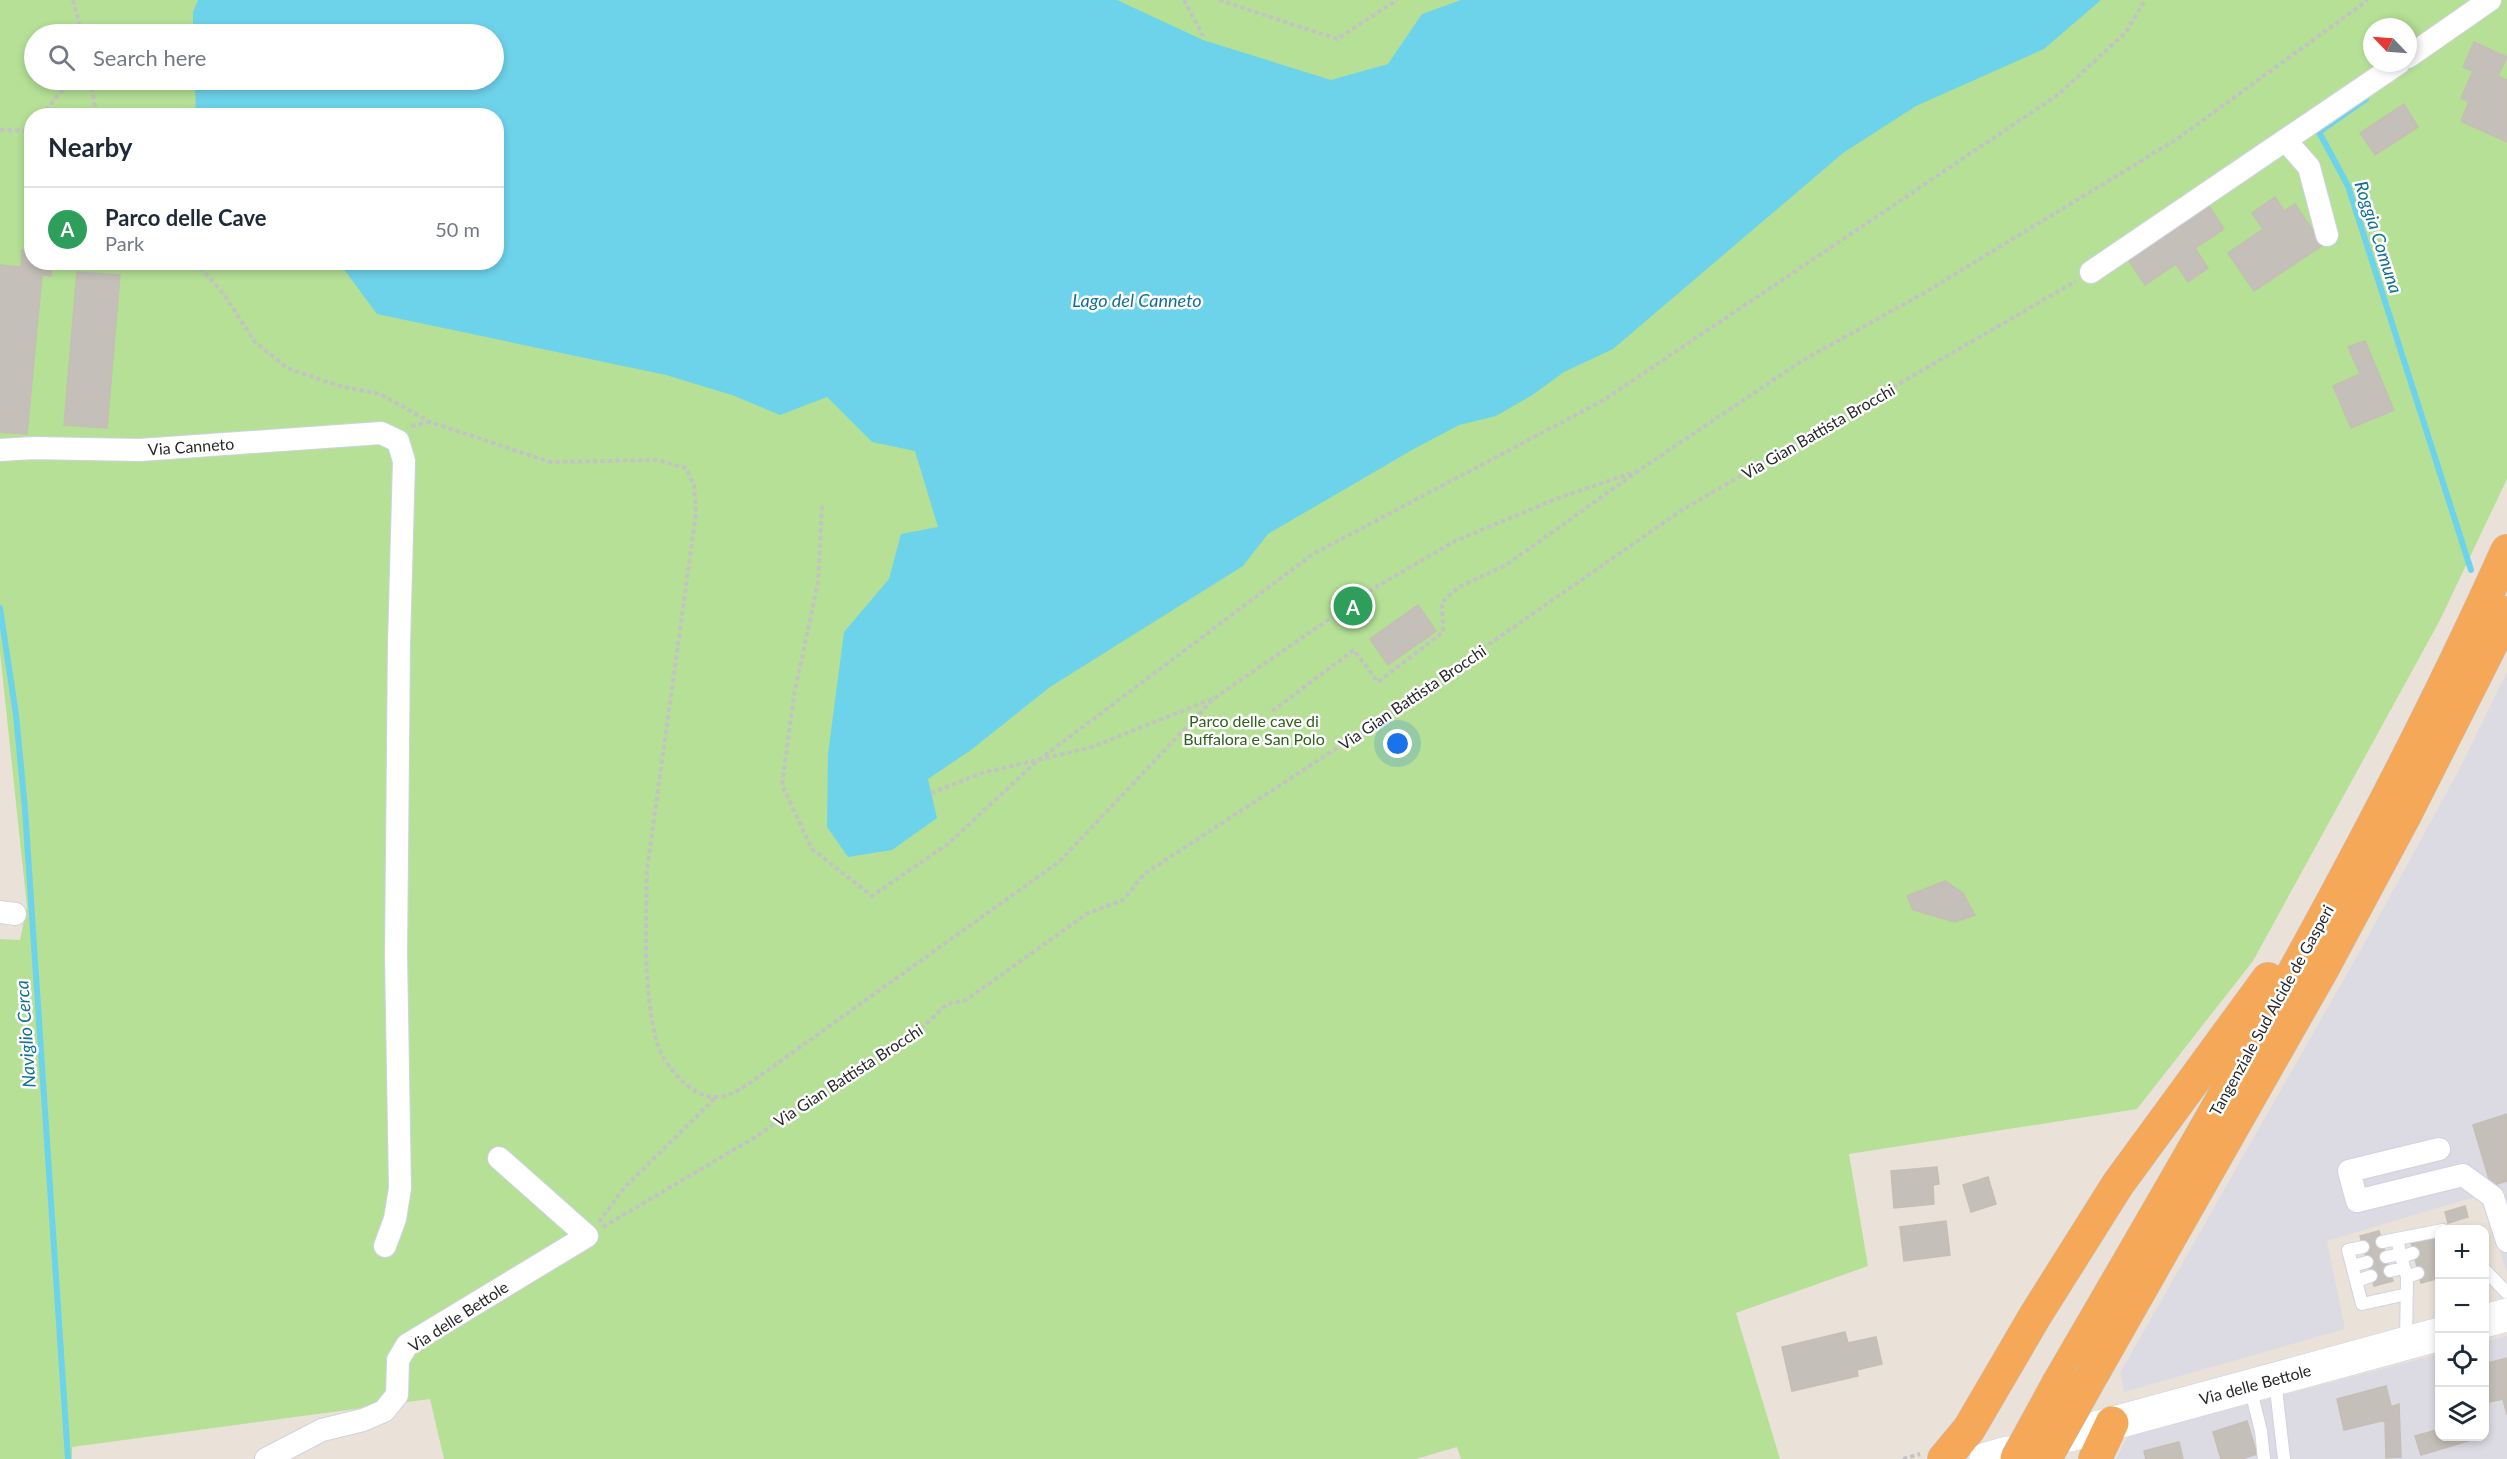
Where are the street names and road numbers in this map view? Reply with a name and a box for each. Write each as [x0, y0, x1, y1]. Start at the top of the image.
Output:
street label: Via Gian Battista Brocchi [1738, 379, 1898, 483]
street label: Via Canneto [147, 434, 235, 458]
street label: Via Gian Battista Brocchi [1335, 641, 1489, 753]
street label: Tangenziale Sud Alcide de Gasperi [2205, 901, 2337, 1119]
street label: Via Gian Battista Brocchi [770, 1020, 926, 1130]
street label: Via delle Bettole [405, 1277, 511, 1355]
street label: Via delle Bettole [2197, 1360, 2313, 1408]

